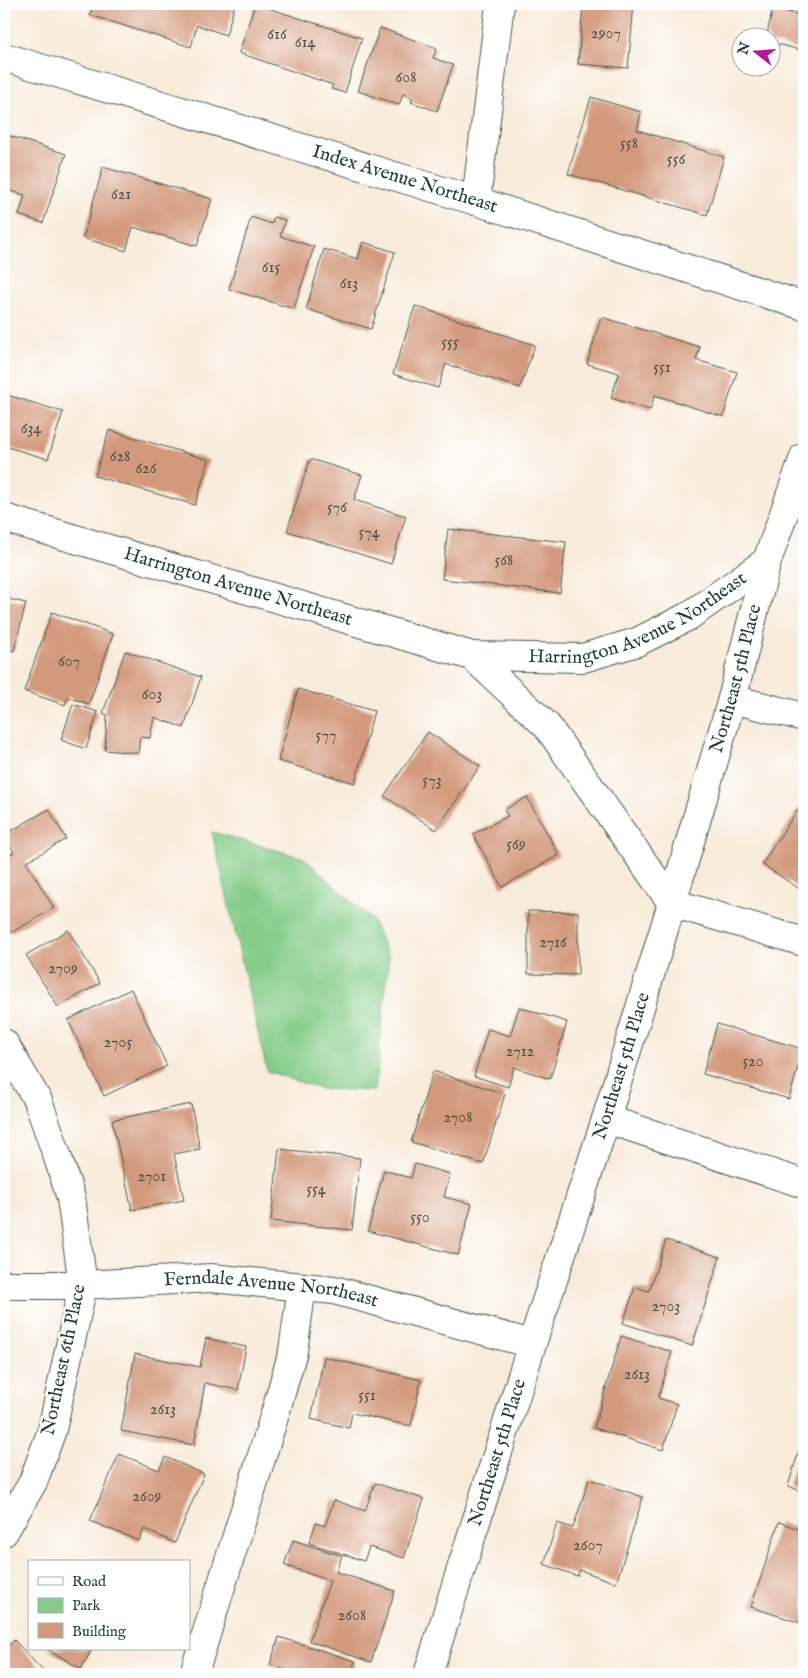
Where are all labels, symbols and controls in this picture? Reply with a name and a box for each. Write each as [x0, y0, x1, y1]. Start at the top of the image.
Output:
house number: 2907 [591, 24, 621, 44]
house number: 616 [267, 25, 287, 45]
north arrow [730, 28, 780, 78]
house number: 614 [295, 33, 315, 53]
text: N [734, 40, 755, 58]
house number: 608 [396, 68, 416, 88]
house number: 558 [620, 134, 638, 154]
street label: Index Avenue Northeast [309, 140, 501, 219]
house number: 556 [667, 150, 685, 170]
house number: 621 [111, 185, 131, 205]
house number: 615 [262, 258, 280, 278]
house number: 613 [340, 274, 358, 294]
house number: 555 [441, 333, 459, 353]
house number: 551 [653, 358, 671, 378]
house number: 634 [21, 419, 41, 439]
house number: 628 [110, 447, 130, 467]
house number: 626 [135, 459, 157, 479]
house number: 576 [327, 498, 347, 518]
house number: 574 [358, 523, 380, 543]
street label: Harrington Avenue Northeast [121, 542, 356, 632]
house number: 568 [495, 551, 513, 571]
street label: Harrington Avenue Northeast [528, 567, 752, 670]
street label: Northeast 5th Place [705, 602, 768, 756]
house number: 607 [58, 652, 80, 672]
house number: 603 [142, 685, 162, 705]
house number: 577 [316, 726, 336, 746]
house number: 573 [422, 771, 442, 791]
house number: 569 [506, 835, 526, 855]
house number: 2716 [539, 933, 567, 953]
house number: 2709 [48, 959, 78, 979]
street label: Northeast 5th Place [588, 989, 656, 1143]
house number: 2705 [104, 1033, 132, 1053]
house number: 2712 [506, 1042, 534, 1062]
house number: 520 [742, 1052, 764, 1072]
house number: 2708 [444, 1108, 472, 1128]
house number: 2701 [138, 1167, 166, 1187]
house number: 554 [306, 1180, 326, 1200]
house number: 550 [410, 1208, 430, 1228]
street label: Ferndale Avenue Northeast [163, 1266, 381, 1314]
street label: Northeast 6th Place [36, 1282, 92, 1438]
house number: 2703 [652, 1297, 680, 1317]
house number: 2613 [624, 1365, 650, 1385]
street label: Northeast 5th Place [463, 1376, 532, 1529]
house number: 551 [358, 1386, 376, 1406]
house number: 2613 [150, 1400, 176, 1420]
house number: 2609 [132, 1487, 162, 1507]
house number: 2607 [573, 1536, 603, 1556]
legend [28, 1560, 190, 1650]
text: Road [72, 1572, 107, 1591]
text: Park [72, 1596, 102, 1615]
house number: 2608 [338, 1606, 366, 1626]
text: Building [72, 1622, 127, 1641]

